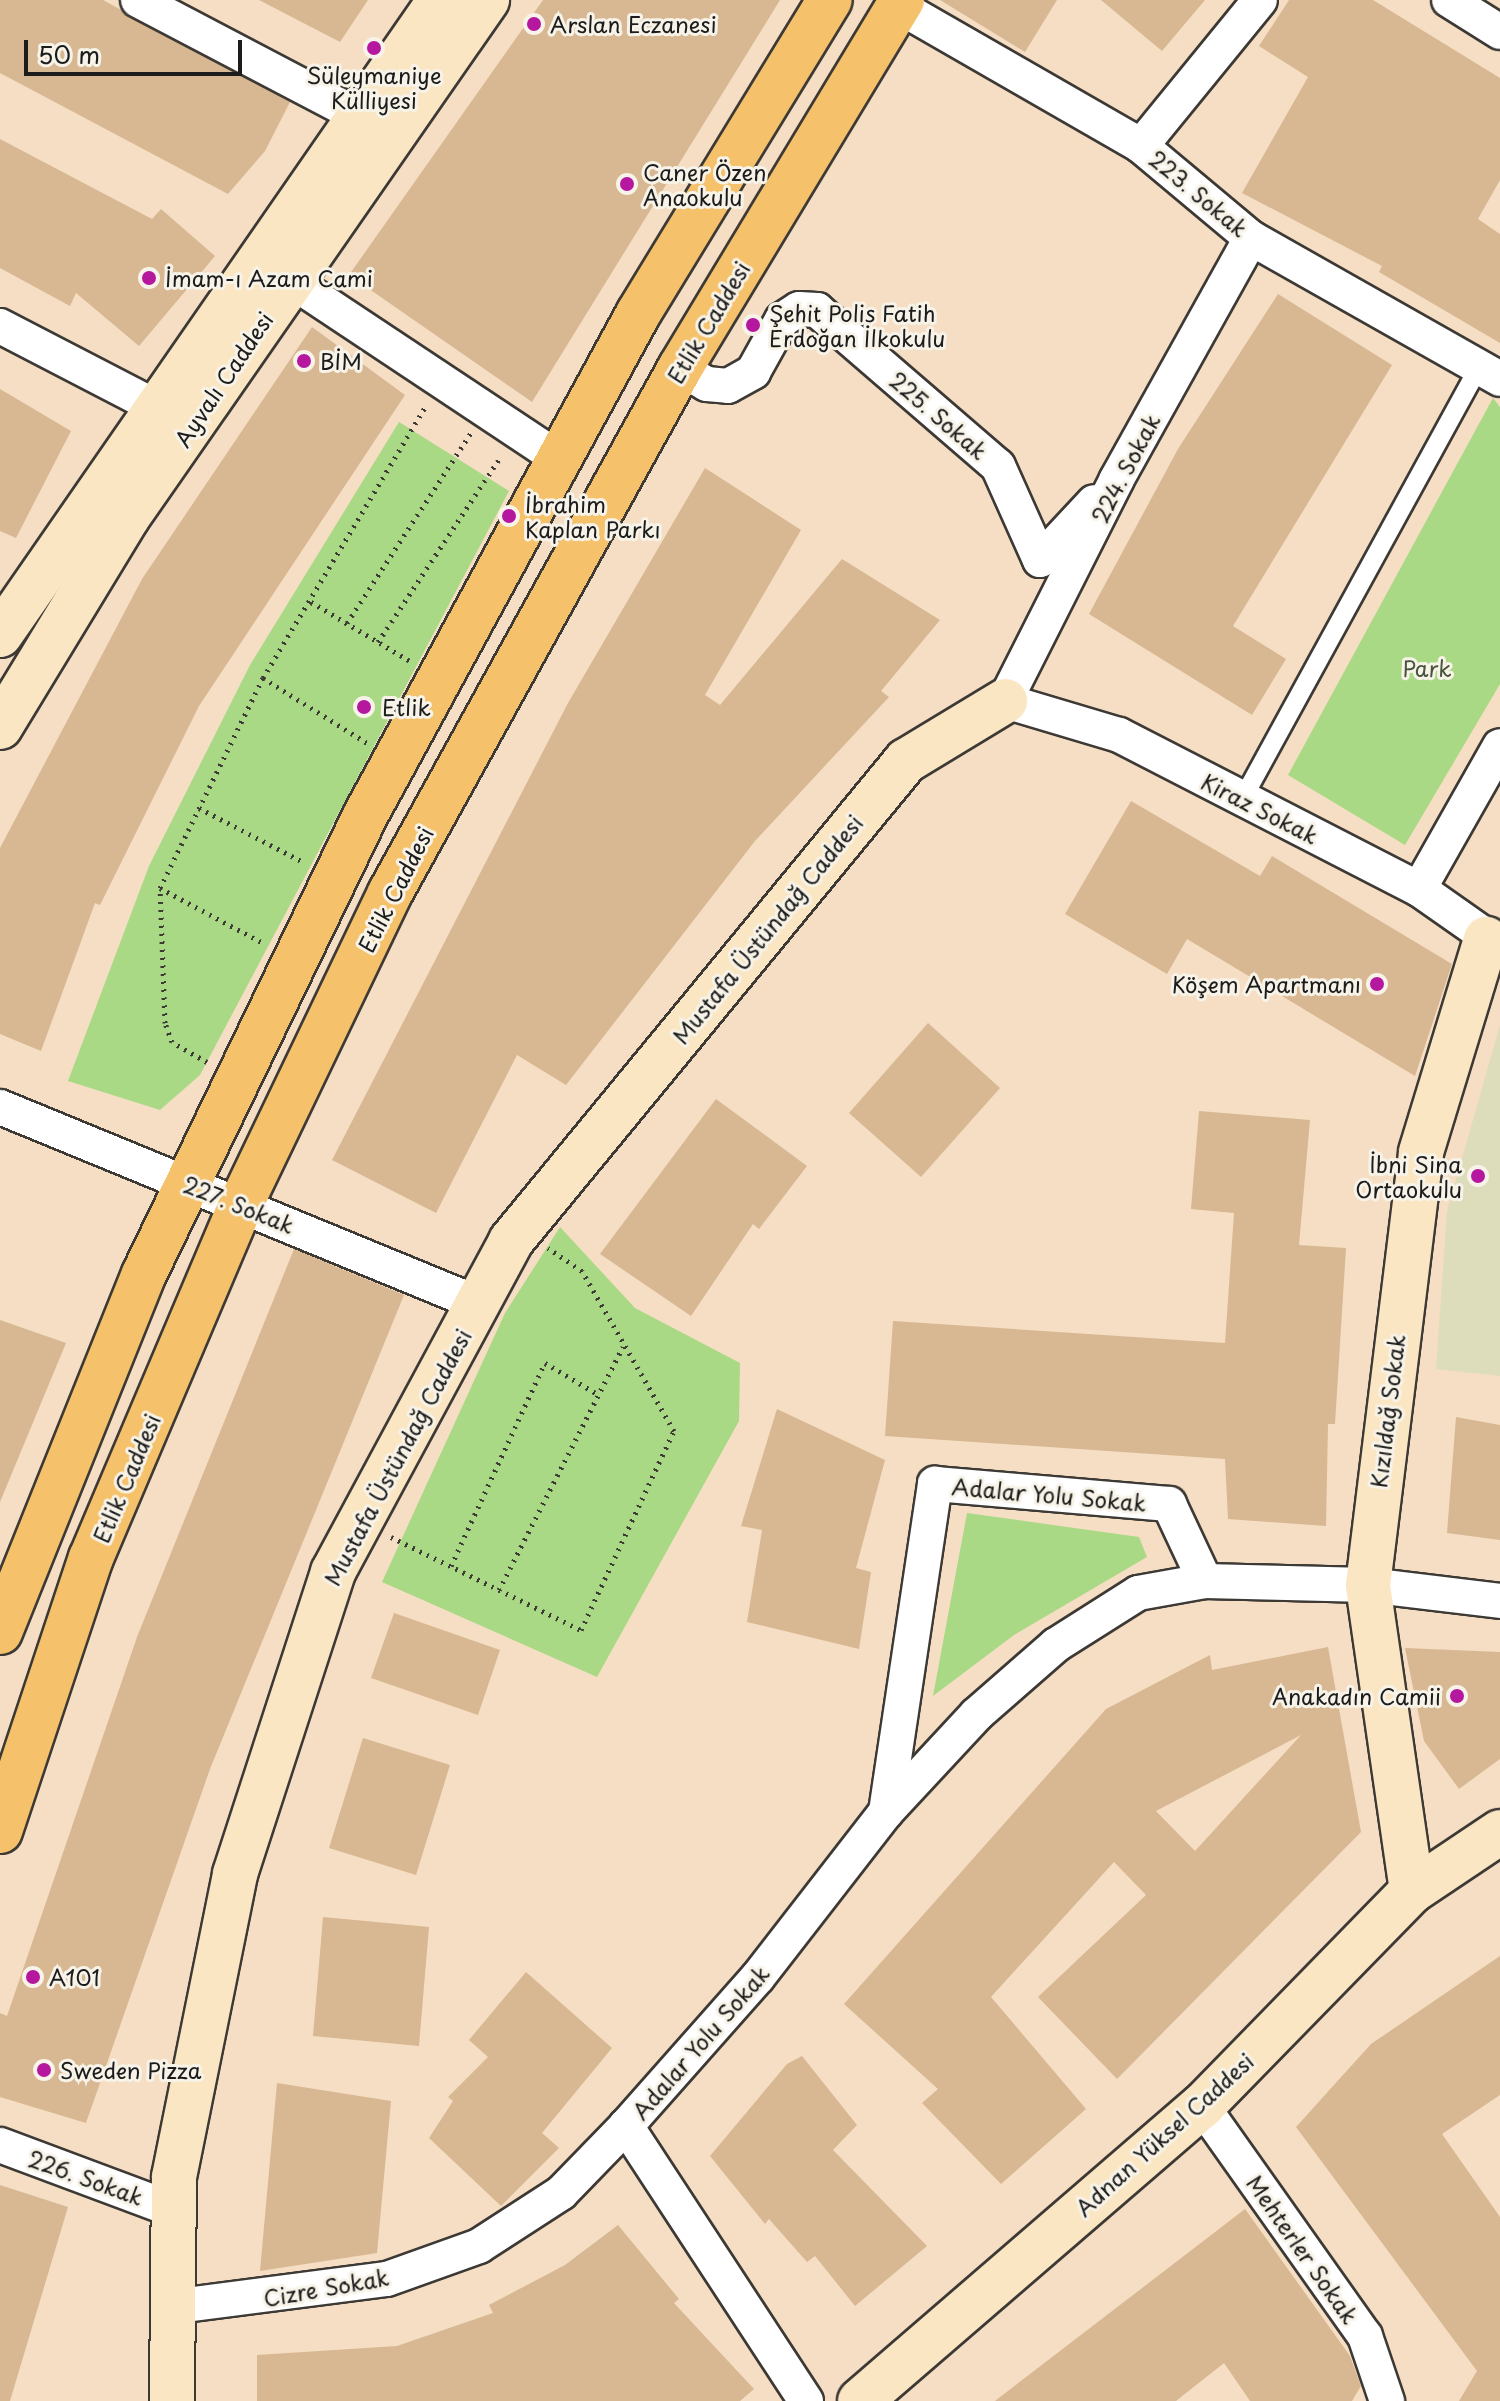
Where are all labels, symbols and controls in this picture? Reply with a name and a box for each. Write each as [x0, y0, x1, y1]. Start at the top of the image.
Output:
place label: Arslan Eczanesi [550, 11, 717, 37]
marker: Arslan Eczanesi [525, 15, 543, 33]
scale bar [28, 24, 246, 74]
text: 50 m [38, 36, 100, 72]
marker: Süleymaniye Külliyesi [365, 39, 383, 57]
place label: Süleymaniye Külliyesi [306, 61, 442, 112]
street label: 223. Sokak [1143, 143, 1255, 243]
place label: Caner Özen Anaokulu [643, 158, 768, 210]
marker: Caner Özen Anaokulu [618, 175, 636, 193]
street label: Etlik Caddesi [661, 256, 755, 388]
place label: İmam-ı Azam Cami [165, 265, 374, 291]
marker: İmam-ı Azam Cami [140, 269, 158, 287]
place label: Şehit Polis Fatih Erdoğan İlkokulu [769, 299, 945, 350]
street label: Ayvalı Caddesi [168, 306, 278, 452]
marker: Şehit Polis Fatih Erdoğan İlkokulu [744, 316, 762, 334]
place label: BİM [320, 348, 362, 374]
marker: BİM [295, 352, 313, 370]
street label: 225. Sokak [884, 365, 994, 465]
street label: 224. Sokak [1085, 408, 1165, 528]
place label: İbrahim Kaplan Parkı [525, 490, 661, 542]
marker: İbrahim Kaplan Parkı [500, 507, 518, 525]
park label: Park [1402, 655, 1452, 681]
place label: Etlik [382, 694, 431, 720]
marker: Etlik [353, 696, 375, 718]
street label: Kiraz Sokak [1197, 767, 1323, 849]
street label: Mustafa Üstündağ Caddesi [667, 809, 867, 1049]
street label: Etlik Caddesi [352, 821, 438, 957]
place label: Köşem Apartmanı [1171, 971, 1361, 997]
marker: Köşem Apartmanı [1368, 975, 1386, 993]
place label: İbni Sina Ortaokulu [1355, 1150, 1462, 1202]
marker: İbni Sina Ortaokulu [1469, 1167, 1487, 1185]
street label: 227. Sokak [179, 1169, 299, 1239]
street label: Mustafa Üstündağ Caddesi [318, 1324, 476, 1590]
street label: Kızıldağ Sokak [1364, 1332, 1410, 1490]
street label: Etlik Caddesi [87, 1409, 165, 1547]
street label: Adalar Yolu Sokak [950, 1472, 1148, 1516]
place label: Anakadın Camii [1271, 1683, 1441, 1709]
marker: Anakadın Camii [1448, 1687, 1466, 1705]
street label: Adalar Yolu Sokak [626, 1959, 774, 2125]
place label: A101 [49, 1964, 100, 1990]
marker: A101 [24, 1968, 42, 1986]
street label: Adnan Yüksel Caddesi [1069, 2047, 1259, 2221]
place label: Sweden Pizza [60, 2057, 202, 2083]
marker: Sweden Pizza [35, 2061, 53, 2079]
street label: 226. Sokak [24, 2144, 148, 2210]
street label: Mehterler Sokak [1241, 2169, 1365, 2329]
street label: Cizre Sokak [261, 2263, 391, 2311]

